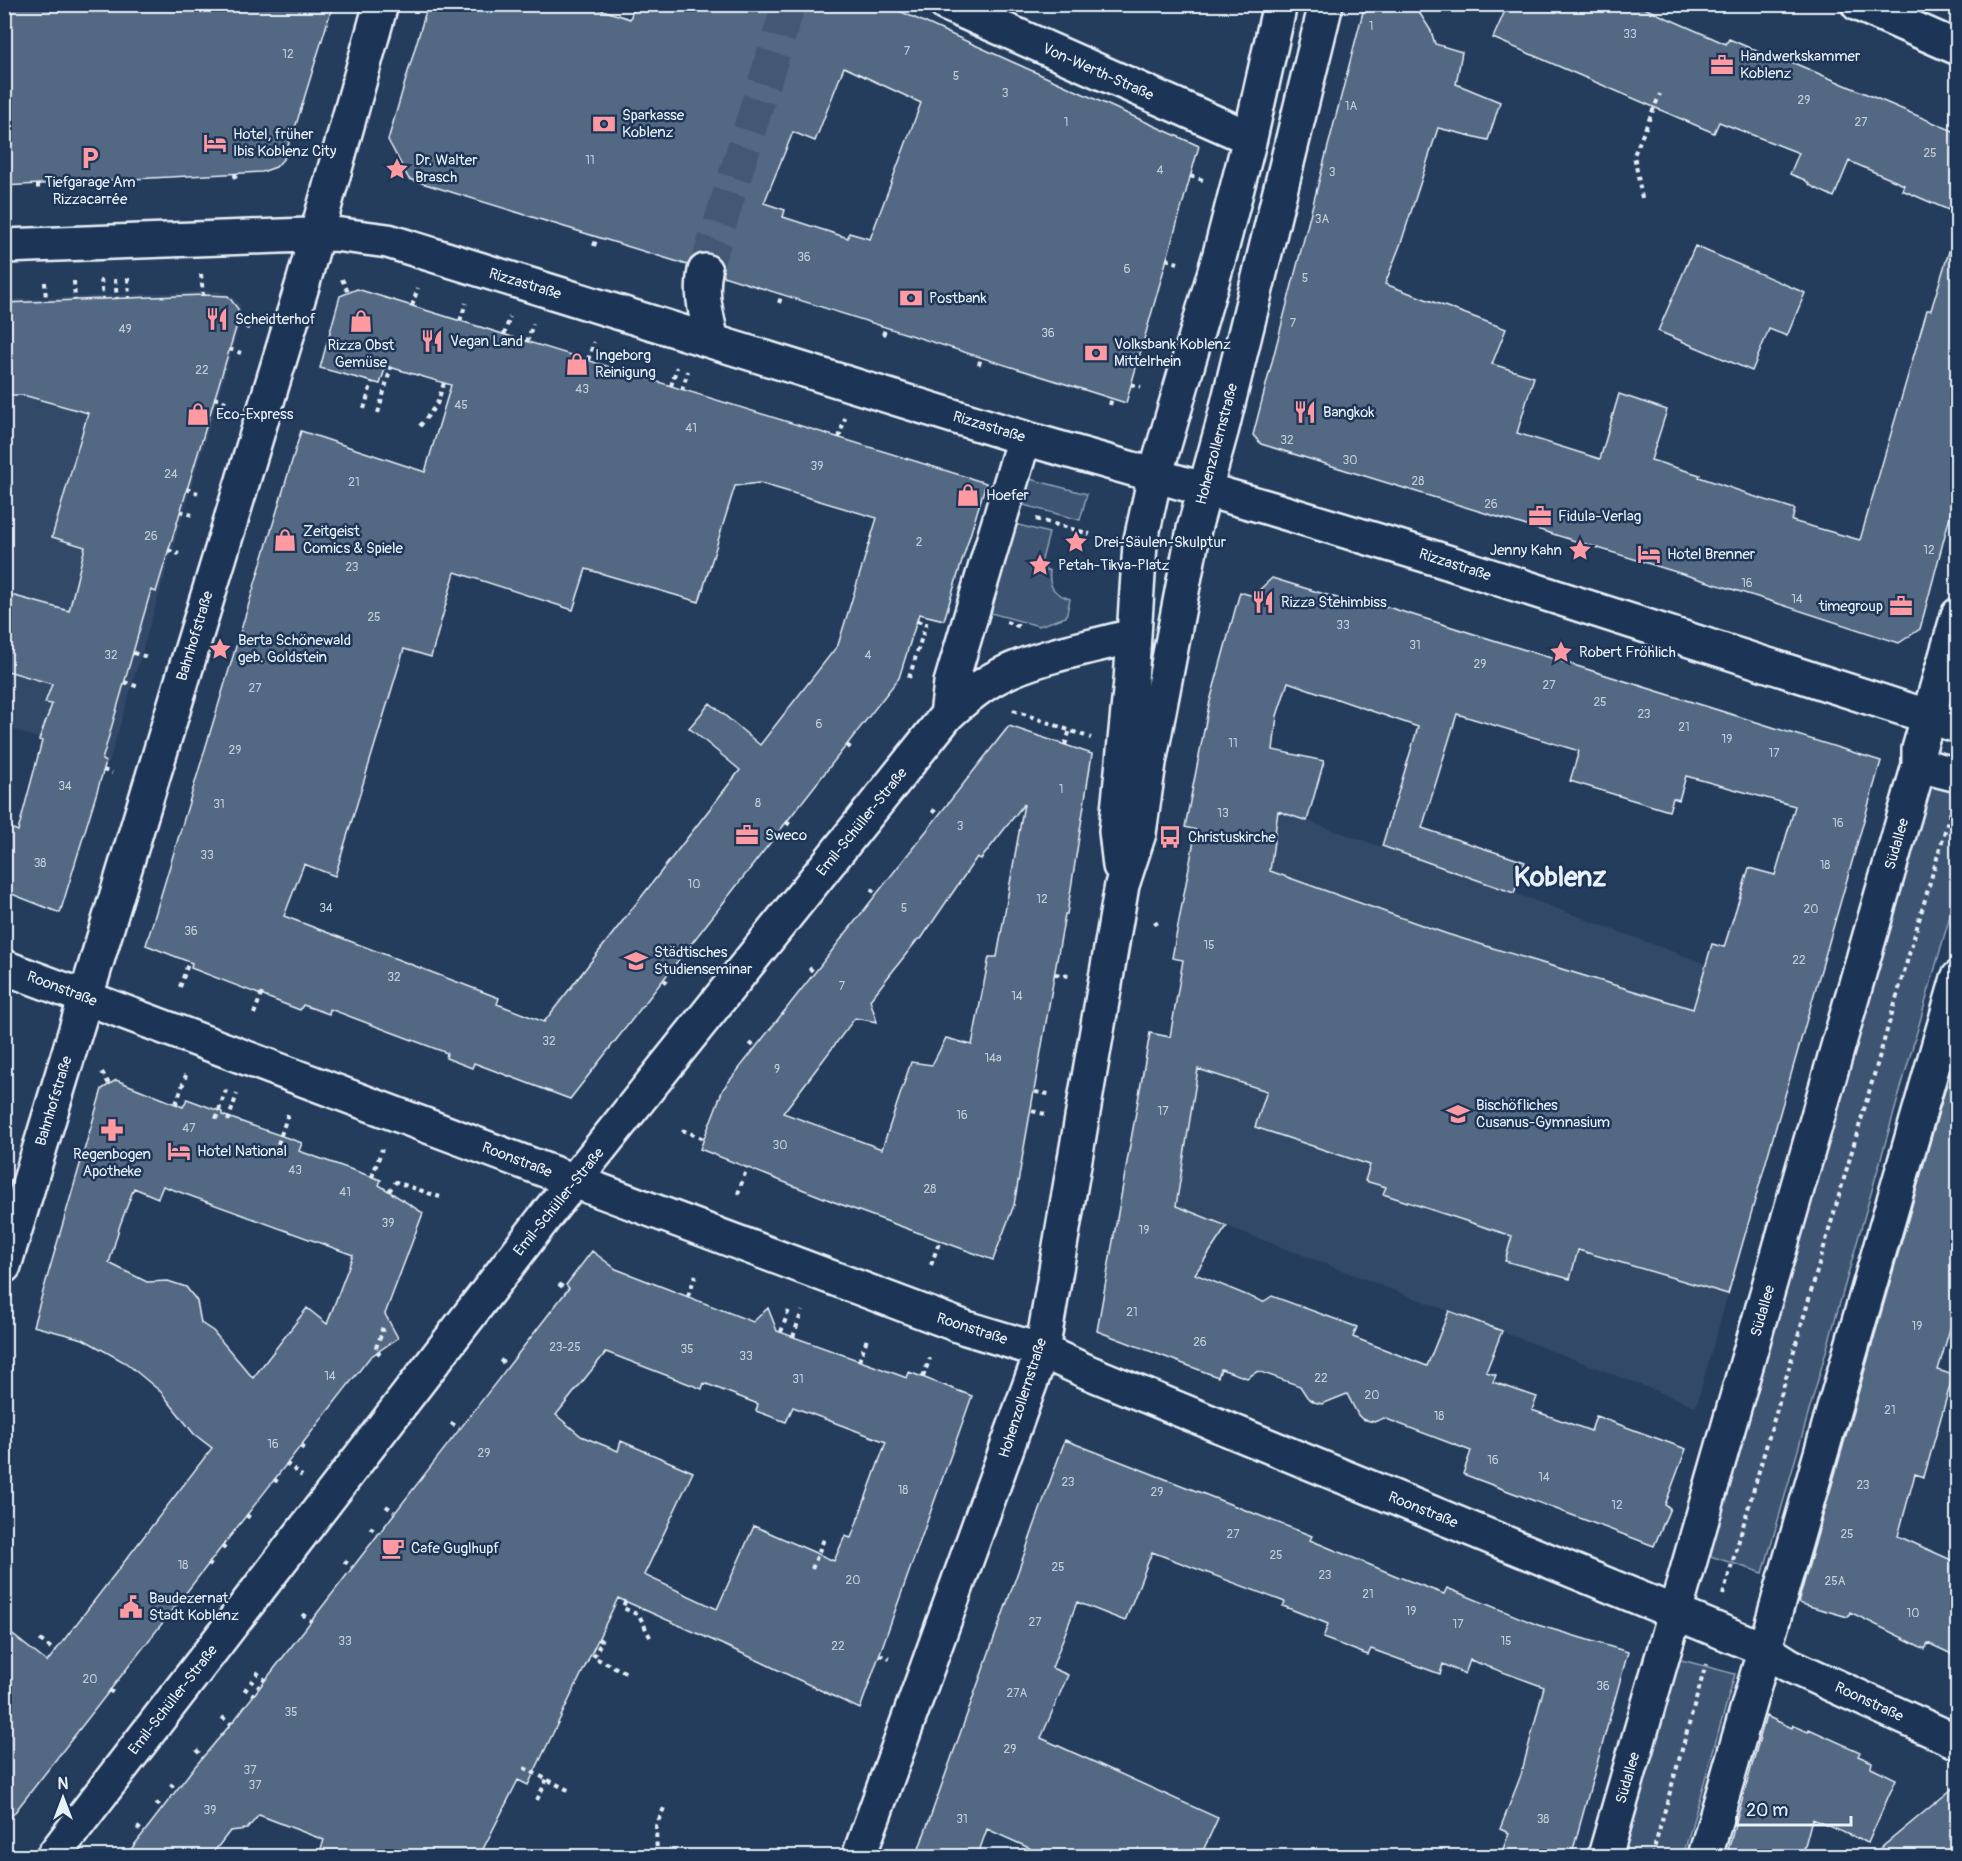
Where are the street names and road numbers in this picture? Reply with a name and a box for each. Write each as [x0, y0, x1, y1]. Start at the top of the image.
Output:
street label: Von-Werth-Straße [1040, 39, 1157, 105]
street label: Rizzastraße [487, 264, 564, 304]
street label: Hohenzollernstraße [1192, 381, 1242, 507]
street label: Rizzastraße [951, 407, 1028, 447]
street label: Rizzastraße [1417, 544, 1494, 586]
street label: Bahnhofstraße [172, 588, 218, 683]
street label: Emil-Schüller-Straße [812, 764, 912, 880]
street label: Südallee [1881, 815, 1914, 872]
street label: Roonstraße [24, 967, 100, 1011]
street label: Bahnhofstraße [31, 1053, 77, 1148]
street label: Roonstraße [479, 1138, 555, 1182]
street label: Emil-Schüller-Straße [509, 1144, 609, 1260]
street label: Südallee [1747, 1282, 1780, 1339]
street label: Roonstraße [934, 1309, 1010, 1350]
street label: Hohenzollernstraße [995, 1335, 1051, 1460]
street label: Roonstraße [1385, 1487, 1461, 1533]
street label: Emil-Schüller-Straße [124, 1641, 222, 1759]
street label: Roonstraße [1832, 1678, 1907, 1726]
street label: Südallee [1612, 1749, 1645, 1806]

